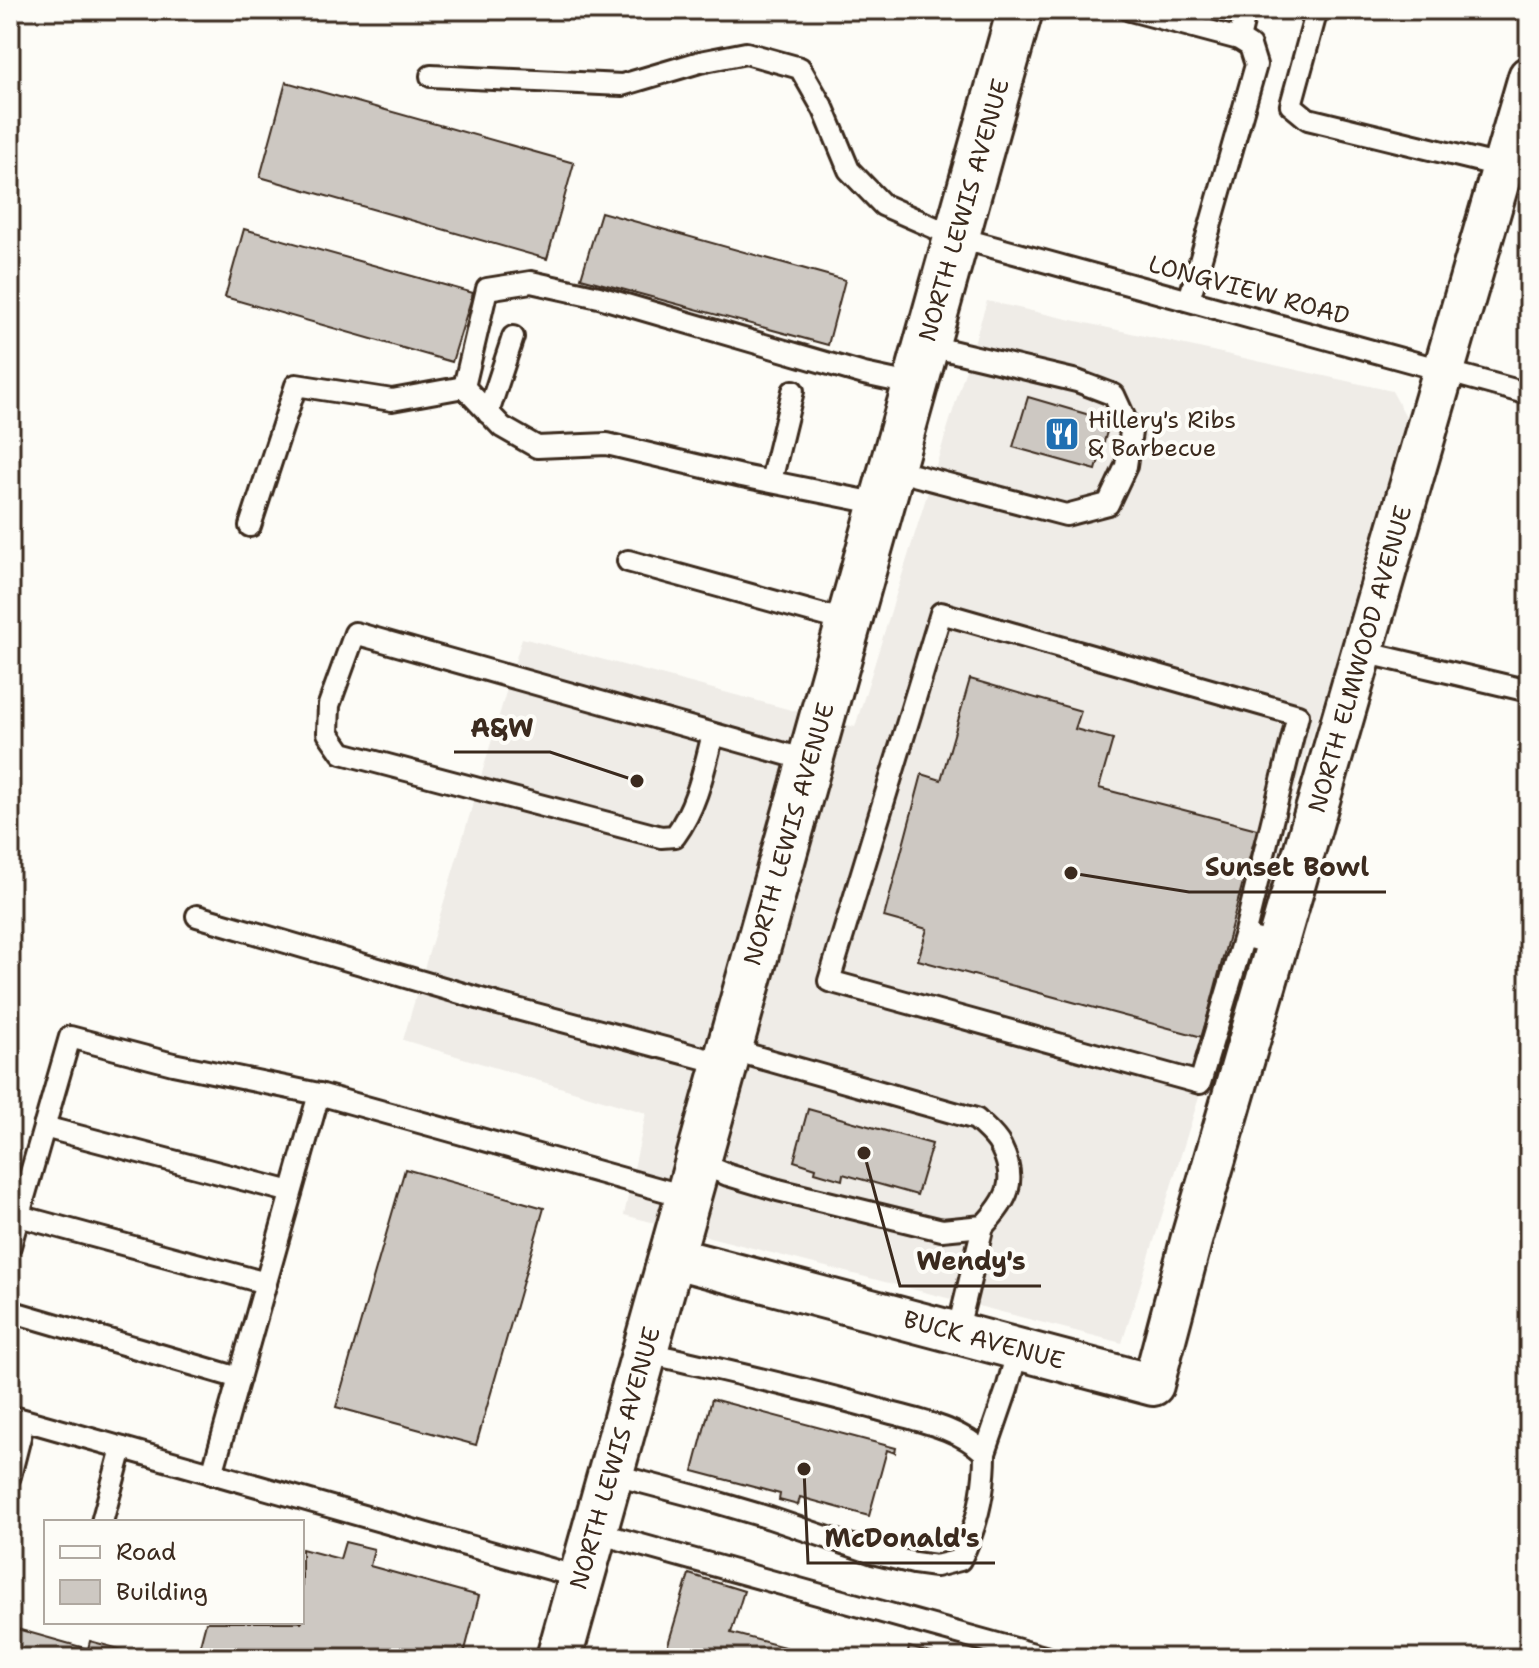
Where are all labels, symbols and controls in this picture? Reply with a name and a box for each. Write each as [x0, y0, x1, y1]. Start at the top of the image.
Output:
street label: NORTH LEWIS AVENUE [911, 75, 1017, 345]
street label: LONGVIEW ROAD [1145, 248, 1353, 332]
place label: Hillery's Ribs & Barbecue [1088, 404, 1236, 464]
restaurant icon: Hillery's Ribs & Barbecue [1043, 415, 1081, 453]
street label: NORTH ELMWOOD AVENUE [1301, 502, 1419, 816]
street label: NORTH LEWIS AVENUE [736, 699, 842, 969]
callout: A&W [454, 702, 550, 752]
text: A&W [470, 710, 534, 745]
callout: Sunset Bowl [1189, 842, 1386, 892]
text: Sunset Bowl [1205, 849, 1369, 884]
callout: Wendy's [900, 1236, 1041, 1286]
text: Wendy's [916, 1243, 1026, 1278]
street label: BUCK AVENUE [900, 1303, 1068, 1377]
street label: NORTH LEWIS AVENUE [562, 1323, 668, 1593]
callout: McDonald's [808, 1513, 995, 1563]
legend [44, 1520, 304, 1624]
text: McDonald's [824, 1520, 980, 1555]
text: Road [116, 1536, 176, 1568]
text: Building [116, 1576, 208, 1608]

